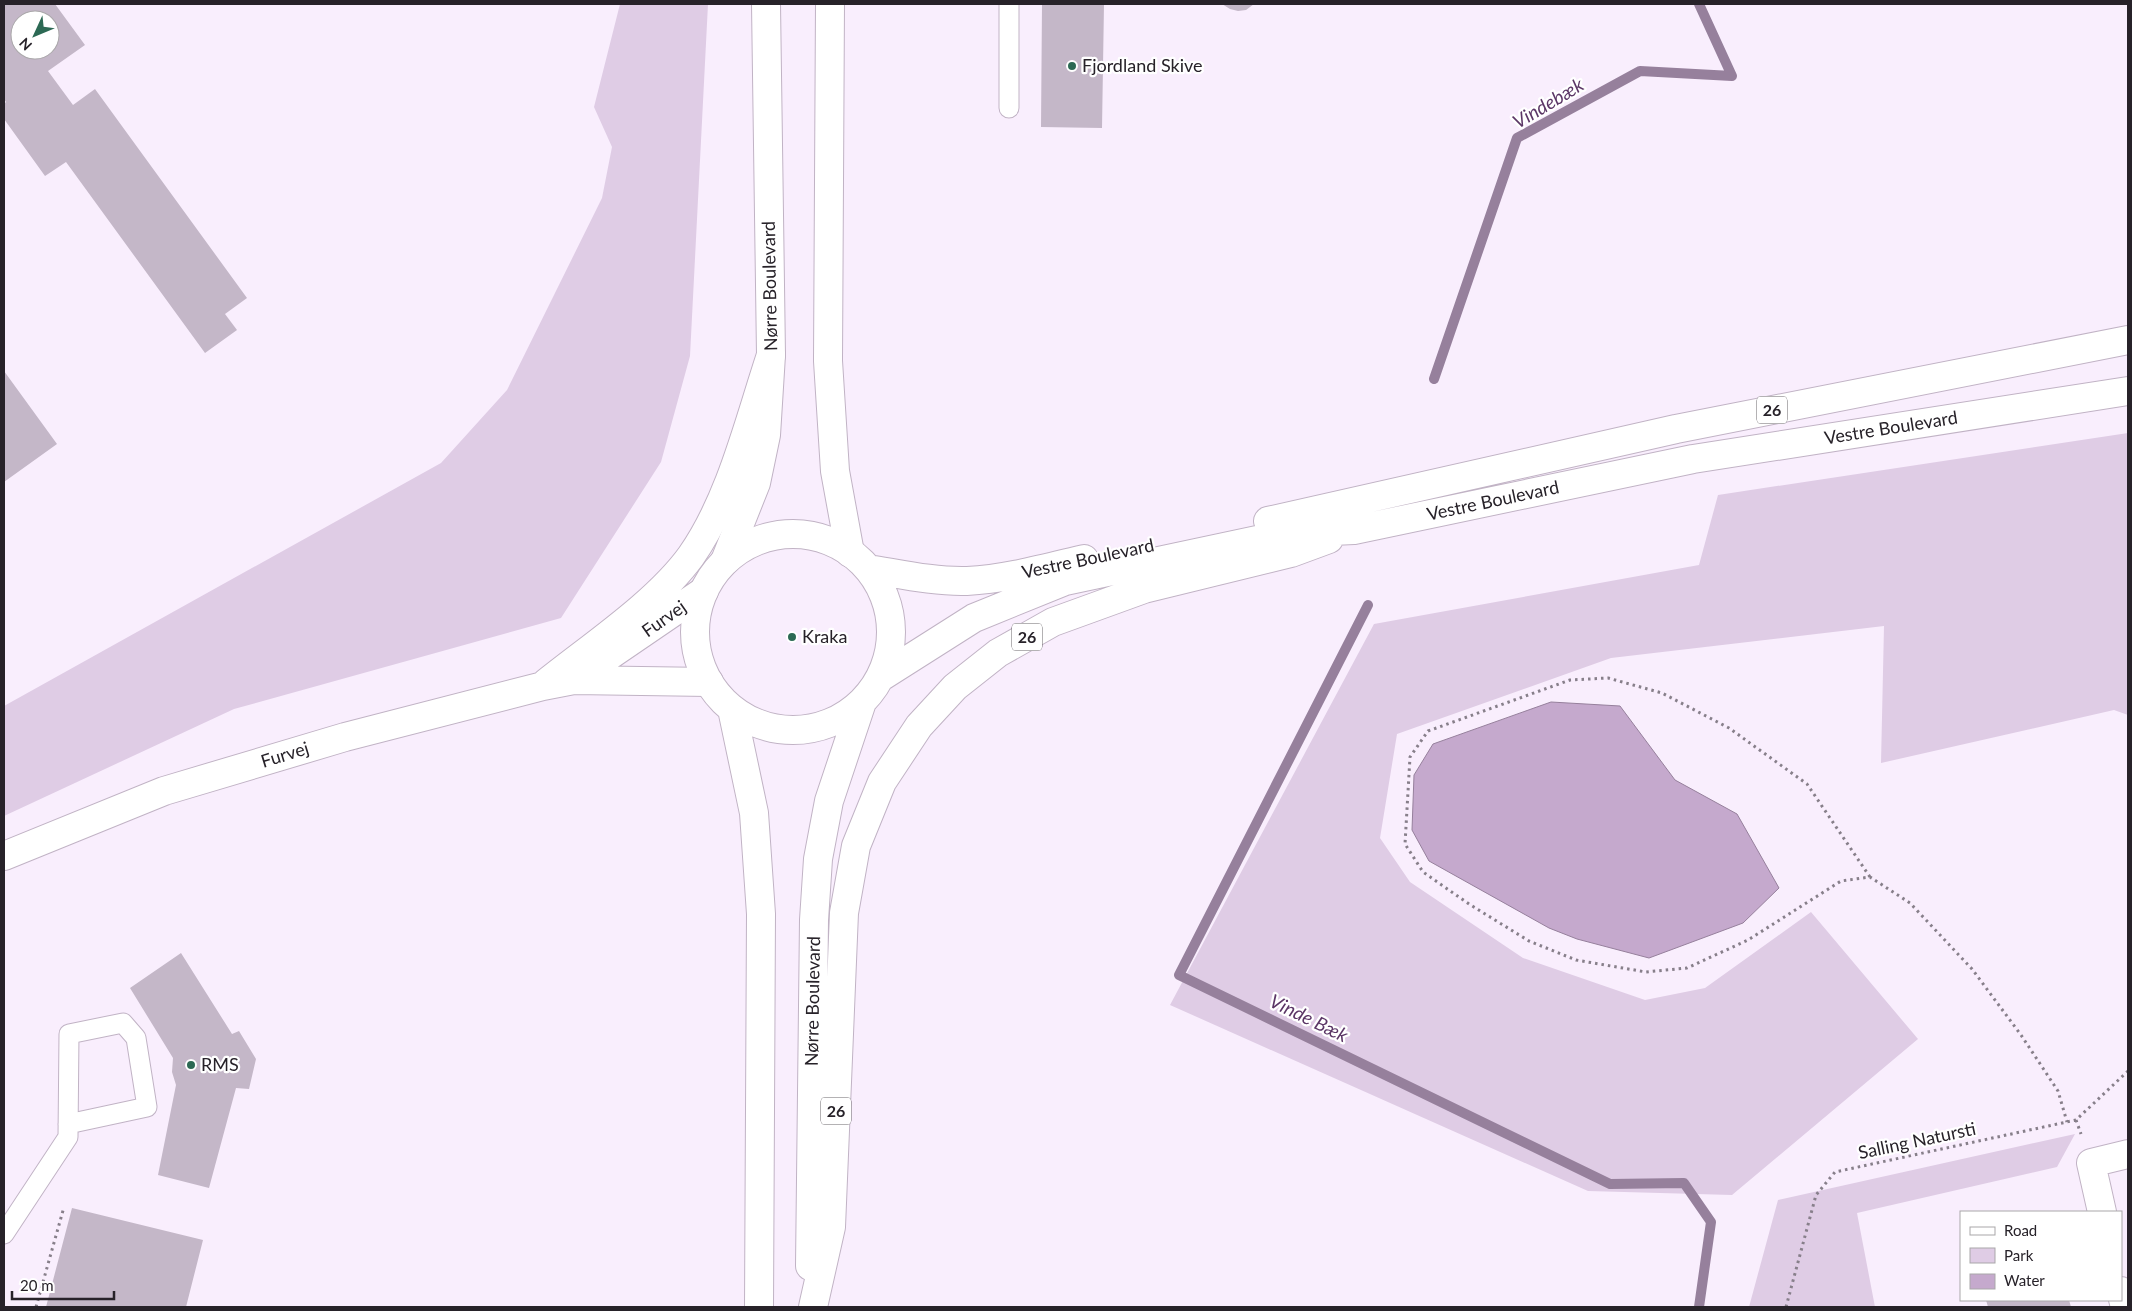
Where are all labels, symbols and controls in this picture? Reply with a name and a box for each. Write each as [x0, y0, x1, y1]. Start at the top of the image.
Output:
north arrow [10, 10, 60, 60]
text: N [15, 35, 35, 54]
place label: Fjordland Skive [1082, 54, 1203, 76]
marker: Fjordland Skive [1066, 60, 1078, 72]
water label: Vindebæk [1508, 72, 1588, 133]
street label: Nørre Boulevard [757, 221, 781, 351]
road number: 26 [1757, 396, 1787, 424]
street label: Vestre Boulevard [1823, 406, 1959, 448]
street label: Vestre Boulevard [1425, 475, 1561, 525]
street label: Vestre Boulevard [1020, 533, 1156, 583]
street label: Furvej [637, 595, 690, 641]
road number: 26 [1012, 624, 1042, 650]
place label: Kraka [802, 625, 847, 647]
marker: Kraka [786, 631, 798, 643]
street label: Furvej [258, 736, 311, 772]
street label: Nørre Boulevard [800, 936, 824, 1066]
water label: Vinde Bæk [1266, 989, 1353, 1047]
place label: RMS [201, 1053, 239, 1075]
marker: RMS [185, 1059, 197, 1071]
road number: 26 [821, 1098, 851, 1124]
street label: Salling Natursti [1856, 1117, 1978, 1163]
legend [1960, 1211, 2122, 1301]
text: Road [2004, 1221, 2037, 1239]
text: Park [2004, 1246, 2034, 1264]
scale bar [12, 1268, 115, 1300]
text: Water [2004, 1271, 2045, 1289]
text: 20 m [20, 1276, 54, 1294]

